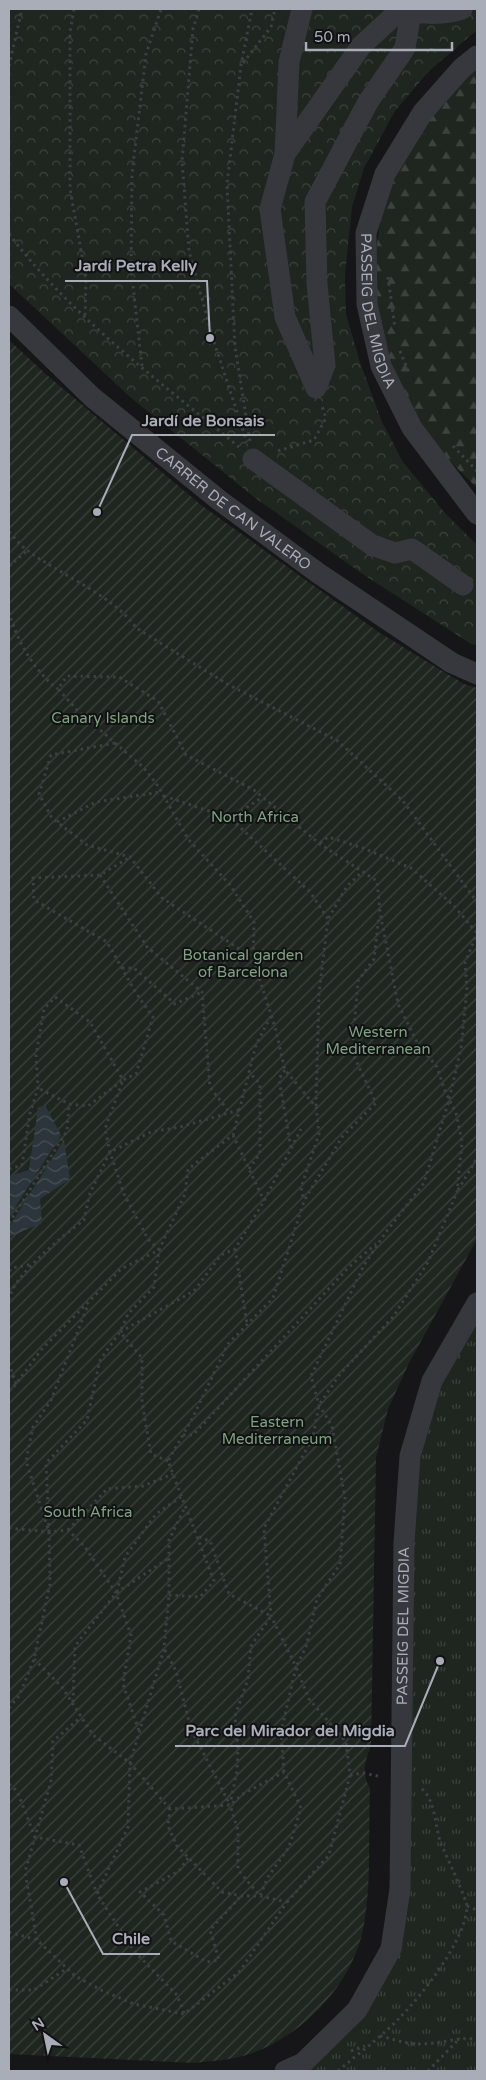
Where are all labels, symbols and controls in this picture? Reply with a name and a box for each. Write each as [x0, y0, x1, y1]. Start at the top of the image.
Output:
scale bar [306, 20, 452, 52]
text: 50 m [314, 28, 351, 46]
street label: PASSEIG DEL MIGDIA [357, 233, 400, 391]
callout: Jardí Petra Kelly [65, 250, 207, 281]
text: Jardí Petra Kelly [74, 256, 197, 276]
callout: Jardí de Bonsais [132, 404, 275, 435]
text: Jardí de Bonsais [141, 411, 265, 431]
street label: CARRER DE CAN VALERO [152, 443, 315, 574]
park label: Canary Islands [51, 709, 155, 727]
park label: North Africa [211, 808, 299, 826]
park label: Botanical garden of Barcelona [183, 946, 303, 981]
park label: Western Mediterranean [325, 1023, 431, 1058]
park label: Eastern Mediterraneum [222, 1413, 332, 1448]
park label: South Africa [44, 1503, 132, 1521]
street label: PASSEIG DEL MIGDIA [393, 1547, 413, 1705]
callout: Parc del Mirador del Migdia [175, 1715, 405, 1746]
text: Parc del Mirador del Migdia [185, 1721, 395, 1741]
callout: Chile [103, 1923, 160, 1954]
text: Chile [112, 1929, 150, 1949]
north arrow [20, 2010, 70, 2060]
text: N [29, 2014, 48, 2035]

